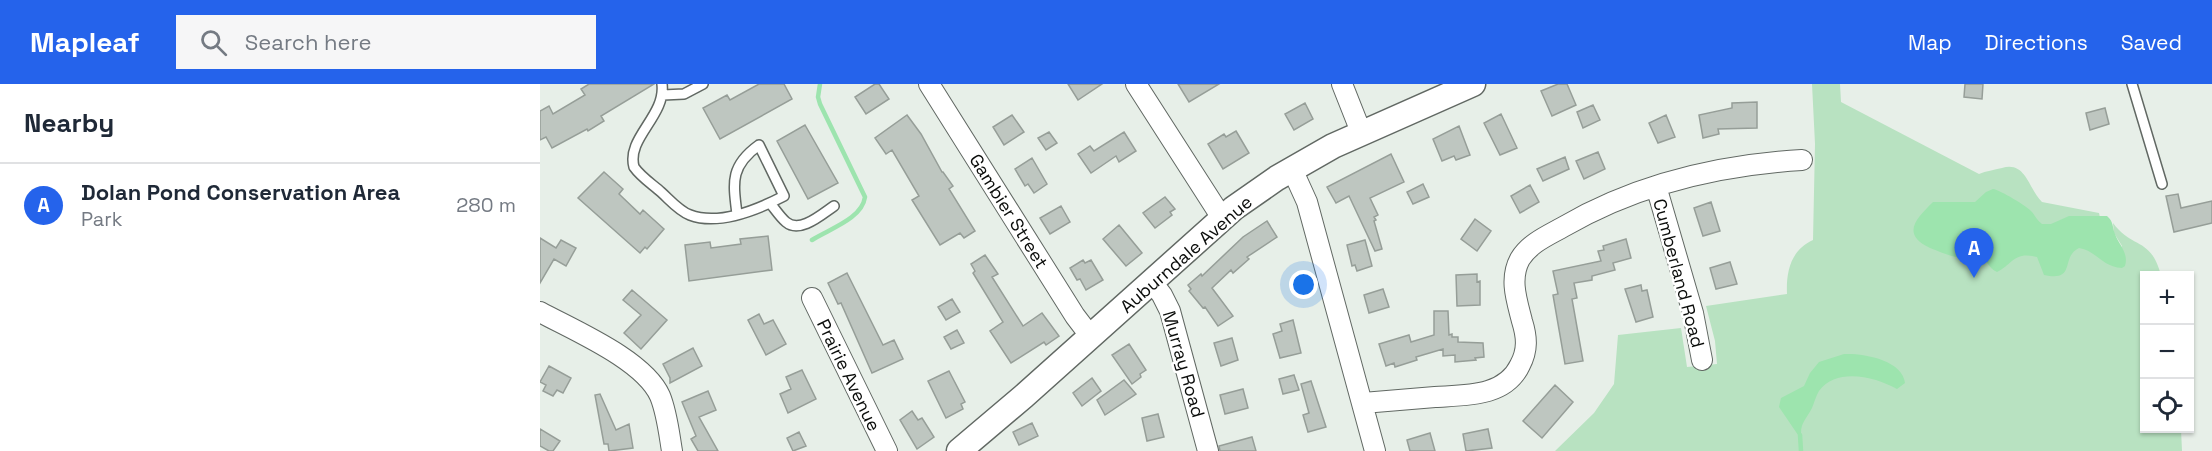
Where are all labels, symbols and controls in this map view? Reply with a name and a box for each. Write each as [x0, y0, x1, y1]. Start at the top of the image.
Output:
search box [176, 15, 596, 69]
text: Mapleaf [30, 24, 140, 60]
icon: search [197, 26, 230, 59]
text: Search here [245, 28, 372, 56]
text: Map [1908, 29, 1952, 56]
text: Directions [1985, 29, 2088, 56]
text: Saved [2121, 29, 2182, 56]
text: Nearby [24, 106, 114, 140]
street label: Gambier Street [965, 149, 1053, 273]
text: Dolan Pond Conservation Area [81, 178, 400, 206]
street label: Auburndale Avenue [1115, 190, 1257, 318]
text: A [37, 192, 50, 218]
text: 280 m [456, 192, 516, 218]
street label: Cumberland Road [1648, 196, 1710, 350]
text: Park [81, 206, 123, 232]
pin: A [1954, 228, 1994, 278]
your location [1289, 270, 1318, 299]
map controls [2140, 271, 2194, 433]
button: + [2140, 271, 2194, 325]
street label: Murray Road [1158, 308, 1210, 420]
street label: Prairie Avenue [812, 315, 886, 435]
button: − [2140, 325, 2194, 379]
button: locate [2140, 379, 2194, 433]

